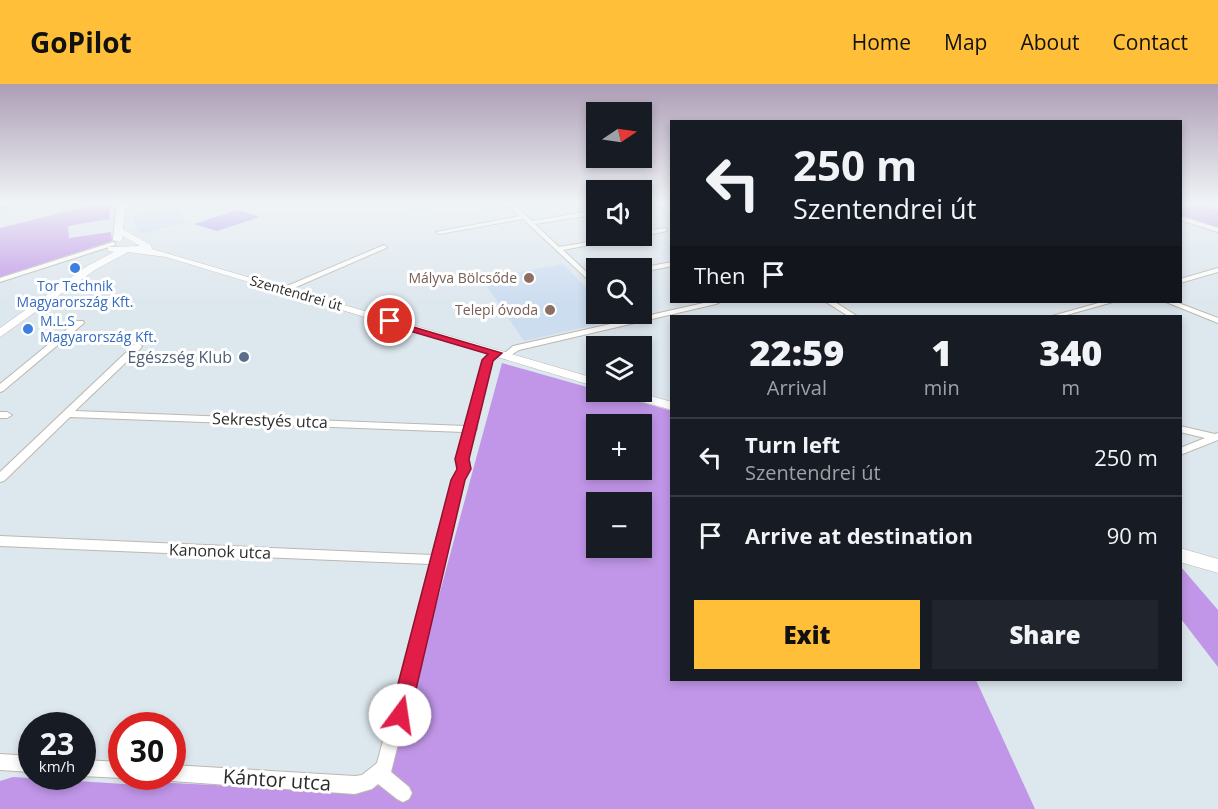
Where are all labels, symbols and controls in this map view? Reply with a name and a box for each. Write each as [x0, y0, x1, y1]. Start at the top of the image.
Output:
text: GoPilot [30, 23, 132, 61]
text: Home [852, 28, 911, 56]
text: Map [944, 28, 987, 56]
text: About [1020, 28, 1080, 56]
text: Contact [1113, 28, 1188, 56]
north arrow [586, 102, 652, 168]
map controls [586, 102, 652, 558]
text: 250 m [793, 136, 917, 193]
icon: left [694, 144, 772, 222]
button: sound [586, 180, 652, 246]
text: Szentendrei út [793, 190, 976, 227]
button: search [586, 258, 652, 324]
icon: arrive [757, 258, 790, 291]
text: Then [694, 260, 745, 290]
marker: Tor Technik Magyarország Kft. [68, 261, 82, 275]
place label: Mályva Bölcsőde [408, 268, 517, 287]
street label: Szentendrei út [248, 270, 344, 315]
marker: Mályva Bölcsőde [522, 271, 536, 285]
place label: Tor Technik Magyarország Kft. [17, 276, 133, 311]
pin [364, 295, 415, 346]
place label: Telepi óvoda [455, 300, 538, 319]
marker: Telepi óvoda [543, 303, 557, 317]
icon: arrive [373, 304, 406, 337]
place label: M.L.S Magyarország Kft. [40, 311, 157, 346]
marker: M.L.S Magyarország Kft. [21, 322, 35, 336]
text: 22:59 [750, 328, 844, 377]
text: 1 [931, 328, 952, 377]
text: 340 [1039, 328, 1102, 377]
button: layers [586, 336, 652, 402]
place label: Egészség Klub [127, 346, 232, 368]
marker: Egészség Klub [237, 350, 251, 364]
text: Arrival [767, 374, 827, 401]
text: min [924, 374, 960, 401]
text: m [1062, 374, 1080, 401]
street label: Sekrestyés utca [212, 407, 328, 433]
button: + [586, 414, 652, 480]
text: Turn left [745, 429, 840, 459]
icon: left [694, 441, 727, 474]
text: 250 m [1094, 442, 1158, 472]
text: Szentendrei út [745, 459, 881, 486]
button: − [586, 492, 652, 558]
icon: arrive [694, 519, 727, 552]
text: Arrive at destination [745, 520, 973, 550]
text: 90 m [1107, 520, 1158, 550]
street label: Kanonok utca [169, 538, 271, 564]
button: Exit [694, 600, 920, 669]
button: Share [932, 600, 1158, 669]
position arrow [368, 683, 432, 747]
speed limit sign: 30 [108, 712, 186, 790]
text: 23 [40, 723, 74, 764]
text: km/h [39, 756, 75, 776]
street label: Kántor utca [222, 762, 332, 797]

